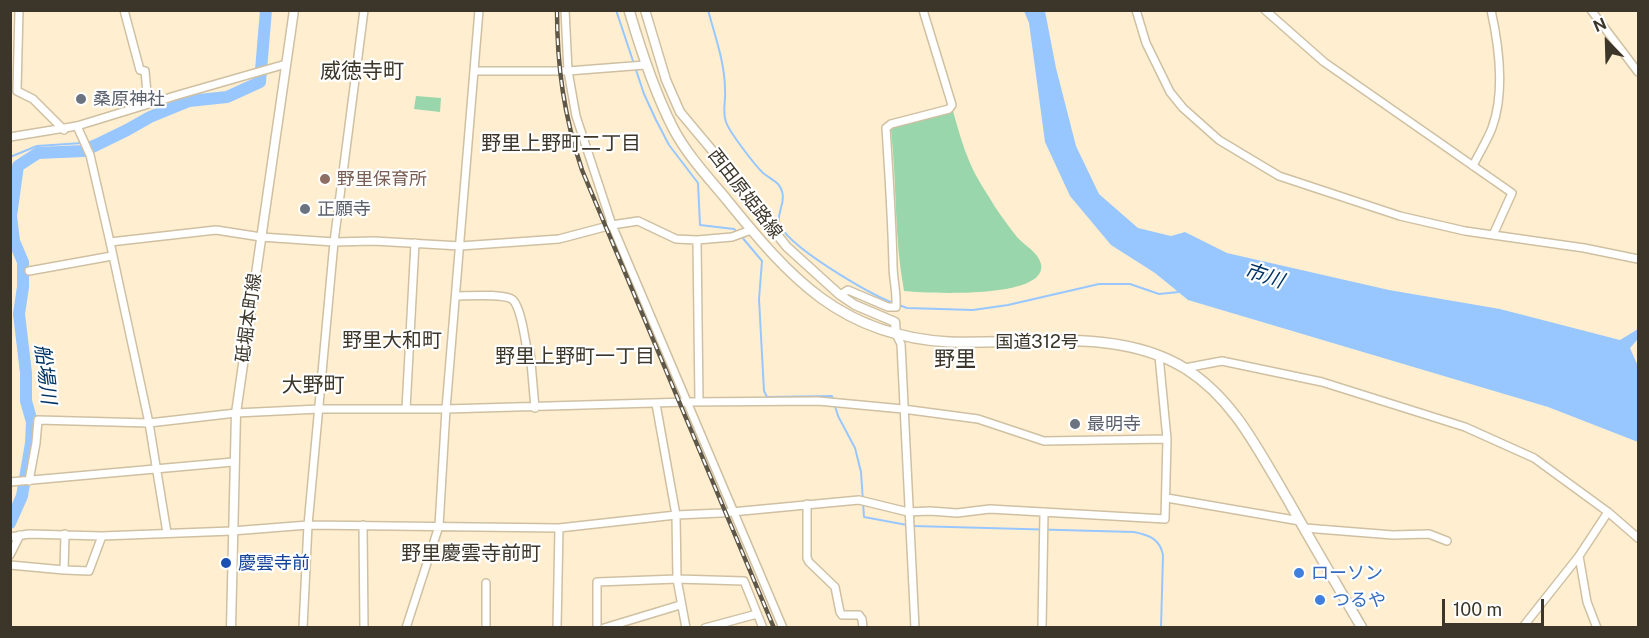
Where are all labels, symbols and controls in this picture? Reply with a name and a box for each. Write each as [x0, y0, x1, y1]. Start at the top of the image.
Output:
north arrow [1577, 12, 1637, 72]
text: N [1590, 14, 1609, 36]
district label: 威徳寺町 [320, 59, 404, 85]
place label: 桑原神社 [93, 88, 165, 110]
marker: 桑原神社 [74, 92, 88, 106]
district label: 野里上野町二丁目 [481, 132, 641, 156]
street label: 西田原姫路線 [703, 145, 787, 243]
place label: 野里保育所 [337, 168, 427, 190]
marker: 野里保育所 [318, 172, 332, 186]
place label: 正願寺 [317, 198, 371, 220]
marker: 正願寺 [298, 202, 312, 216]
water label: 市川 [1241, 258, 1287, 294]
street label: 砥堀本町線 [232, 272, 266, 364]
district label: 野里大和町 [342, 329, 442, 353]
street label: 国道312号 [995, 331, 1079, 353]
water label: 船場川 [29, 343, 61, 405]
district label: 野里上野町一丁目 [495, 345, 655, 369]
district label: 野里 [934, 347, 976, 373]
district label: 大野町 [282, 373, 344, 399]
place label: 最明寺 [1087, 413, 1141, 435]
marker: 最明寺 [1068, 417, 1082, 431]
district label: 野里慶雲寺前町 [401, 542, 541, 566]
place label: 慶雲寺前 [238, 552, 310, 574]
marker: 慶雲寺前 [219, 556, 233, 570]
place label: ローソン [1311, 562, 1383, 584]
marker: ローソン [1292, 566, 1306, 580]
scale bar [1445, 587, 1547, 625]
place label: つるや [1332, 589, 1386, 611]
marker: つるや [1313, 593, 1327, 607]
text: 100 m [1453, 599, 1502, 620]

